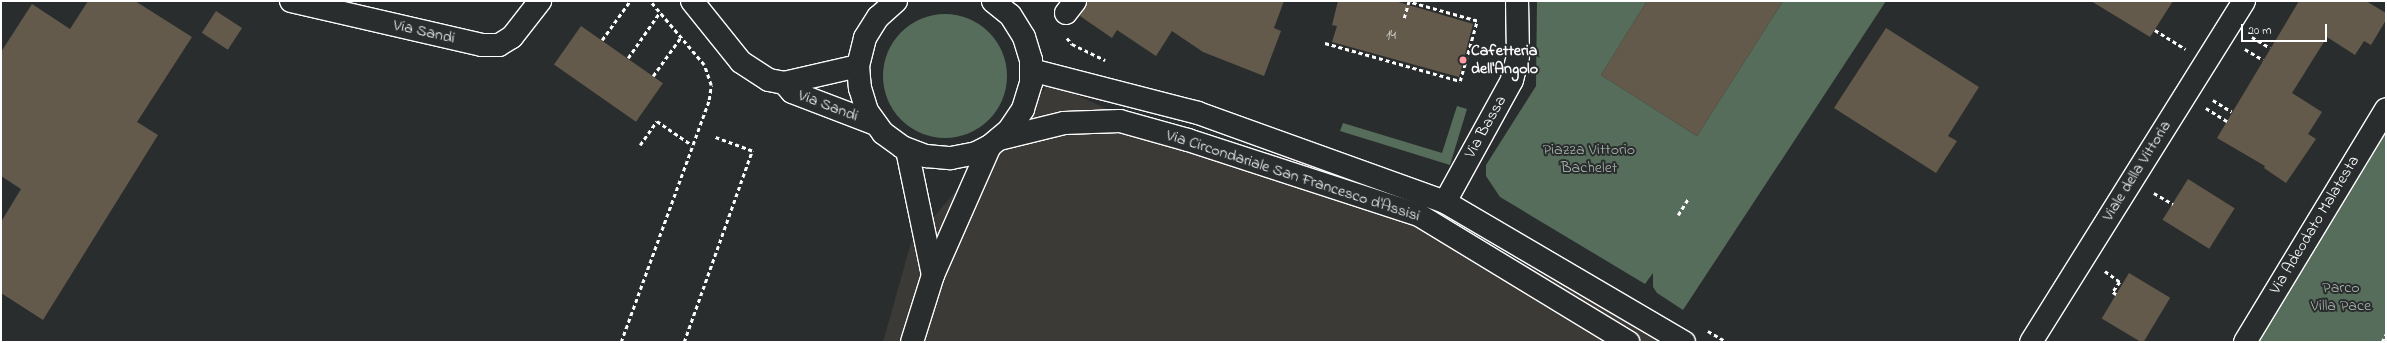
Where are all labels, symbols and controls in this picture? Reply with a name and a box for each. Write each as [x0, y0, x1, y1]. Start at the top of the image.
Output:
street label: Via Sandi [391, 16, 457, 48]
scale bar [2243, 16, 2329, 42]
text: 20 m [2248, 22, 2271, 40]
house number: 14 [1386, 28, 1396, 44]
place label: Cafetteria dell'Angolo [1471, 41, 1538, 79]
marker: Cafetteria dell'Angolo [1458, 55, 1468, 65]
street label: Via Sandi [795, 86, 861, 126]
street label: Via Bassa [1461, 93, 1511, 161]
street label: Viale della Vittoria [2098, 117, 2176, 225]
street label: Via Circondariale San Francesco d'Assisi [1164, 126, 1422, 226]
park label: Piazza Vittorio Bachelet [1543, 140, 1635, 178]
street label: Via Adeodato Malatesta [2266, 152, 2364, 298]
park label: Parco Villa Pace [2311, 278, 2371, 316]

